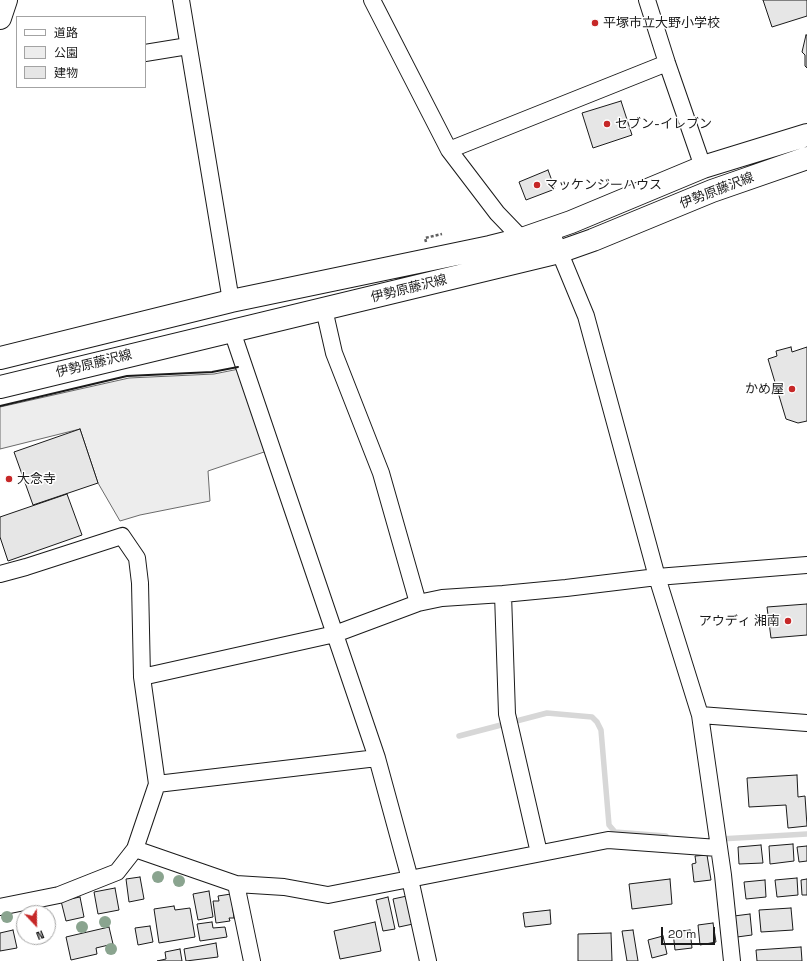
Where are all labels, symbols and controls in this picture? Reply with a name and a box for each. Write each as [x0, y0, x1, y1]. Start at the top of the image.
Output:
place label: 平塚市立大野小学校 [603, 15, 720, 31]
legend [16, 16, 146, 88]
marker: 平塚市立大野小学校 [590, 18, 600, 28]
text: 道路 [54, 25, 78, 41]
text: 公園 [54, 45, 78, 61]
text: 建物 [54, 65, 78, 81]
place label: セブン-イレブン [615, 116, 712, 132]
marker: セブン-イレブン [602, 119, 612, 129]
street label: 伊勢原藤沢線 [678, 170, 756, 212]
place label: マッケンジーハウス [545, 177, 662, 193]
marker: マッケンジーハウス [532, 180, 542, 190]
street label: 伊勢原藤沢線 [369, 272, 449, 306]
street label: 伊勢原藤沢線 [54, 347, 134, 381]
place label: かめ屋 [745, 381, 784, 397]
marker: かめ屋 [787, 384, 797, 394]
place label: 大念寺 [17, 471, 56, 487]
marker: 大念寺 [4, 474, 14, 484]
place label: アウディ 湘南 [699, 613, 780, 629]
marker: アウディ 湘南 [783, 616, 793, 626]
north arrow [16, 905, 56, 945]
scale bar [663, 919, 717, 945]
text: 20 m [668, 926, 696, 942]
text: N [34, 927, 46, 943]

